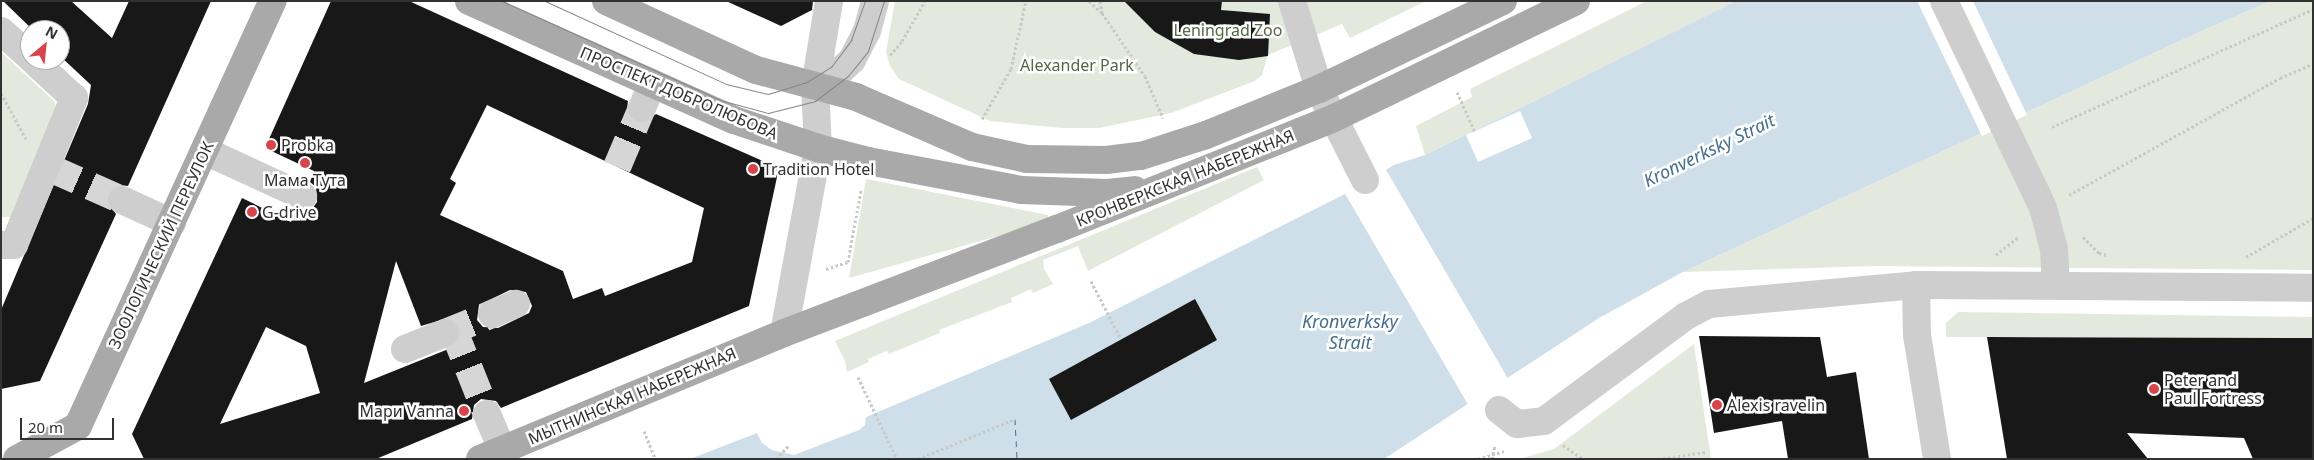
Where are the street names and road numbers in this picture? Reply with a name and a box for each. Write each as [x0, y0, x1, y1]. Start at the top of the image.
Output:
street label: ПРОСПЕКТ ДОБРОЛЮБОВА [577, 43, 781, 143]
street label: КРОНВЕРКСКАЯ НАБЕРЕЖНАЯ [1073, 125, 1297, 231]
street label: ЗООЛОГИЧЕСКИЙ ПЕРЕУЛОК [104, 138, 218, 352]
street label: МЫТНИНСКАЯ НАБЕРЕЖНАЯ [525, 343, 739, 449]

